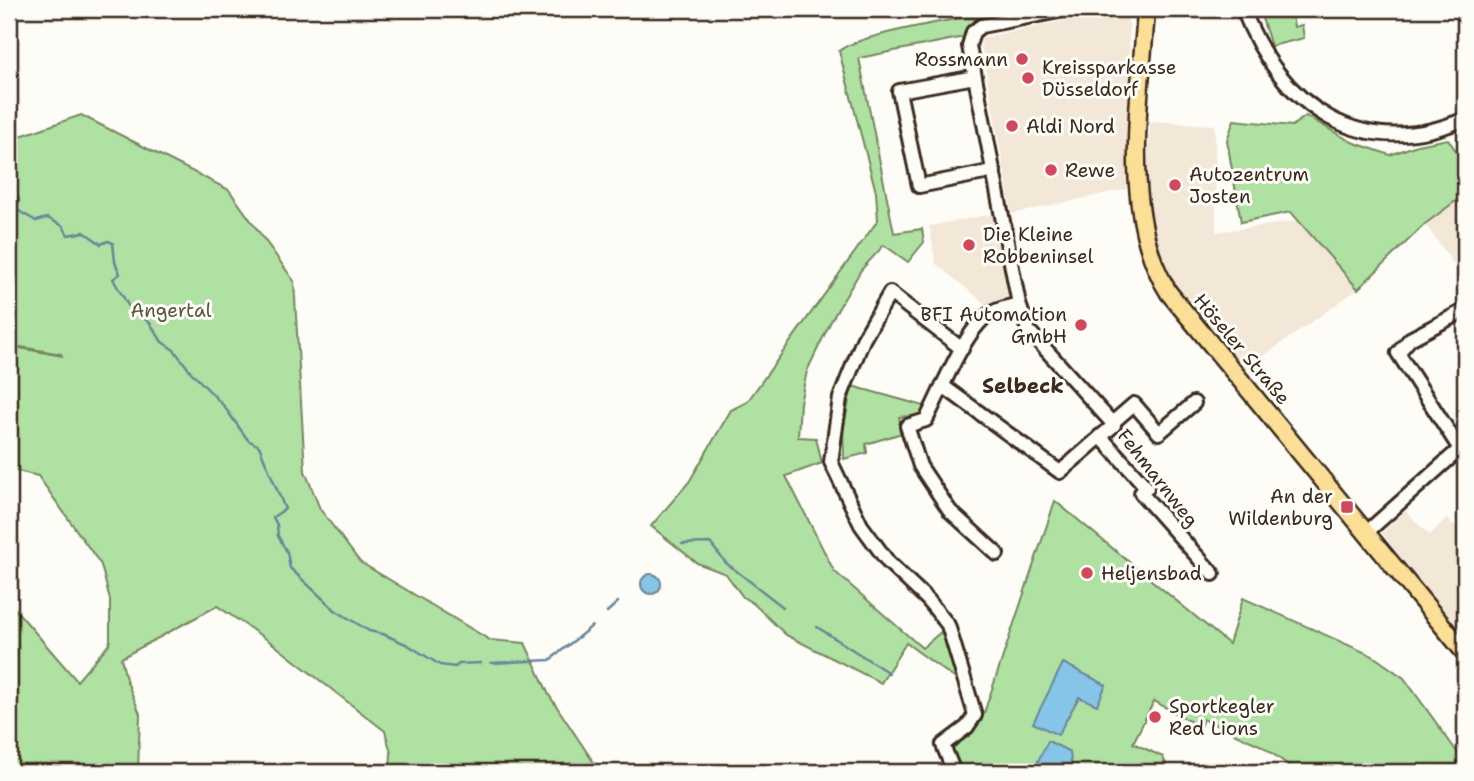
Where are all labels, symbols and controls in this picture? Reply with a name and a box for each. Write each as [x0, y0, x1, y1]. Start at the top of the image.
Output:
place label: Rossmann [915, 47, 1008, 72]
marker: Rossmann [1014, 51, 1030, 67]
place label: Kreissparkasse Düsseldorf [1042, 55, 1177, 102]
marker: Kreissparkasse Düsseldorf [1020, 70, 1036, 86]
place label: Aldi Nord [1026, 114, 1115, 139]
marker: Aldi Nord [1004, 118, 1020, 134]
place label: Rewe [1065, 158, 1115, 183]
marker: Rewe [1043, 162, 1059, 178]
place label: Autozentrum Josten [1189, 162, 1309, 209]
marker: Autozentrum Josten [1167, 177, 1183, 193]
place label: Die Kleine Robbeninsel [983, 222, 1094, 269]
marker: Die Kleine Robbeninsel [961, 237, 977, 253]
street label: Höseler Straße [1188, 288, 1296, 410]
park label: Angertal [131, 298, 212, 323]
place label: BFI Automation GmbH [920, 302, 1067, 349]
marker: BFI Automation GmbH [1073, 317, 1089, 333]
district label: Selbeck [982, 372, 1064, 400]
street label: Fehmarnweg [1112, 424, 1204, 532]
place label: An der Wildenburg [1228, 484, 1333, 531]
marker: An der Wildenburg [1339, 499, 1355, 515]
place label: Heljensbad [1101, 561, 1202, 586]
marker: Heljensbad [1079, 565, 1095, 581]
place label: Sportkegler Red Lions [1169, 694, 1275, 741]
marker: Sportkegler Red Lions [1147, 709, 1163, 725]

